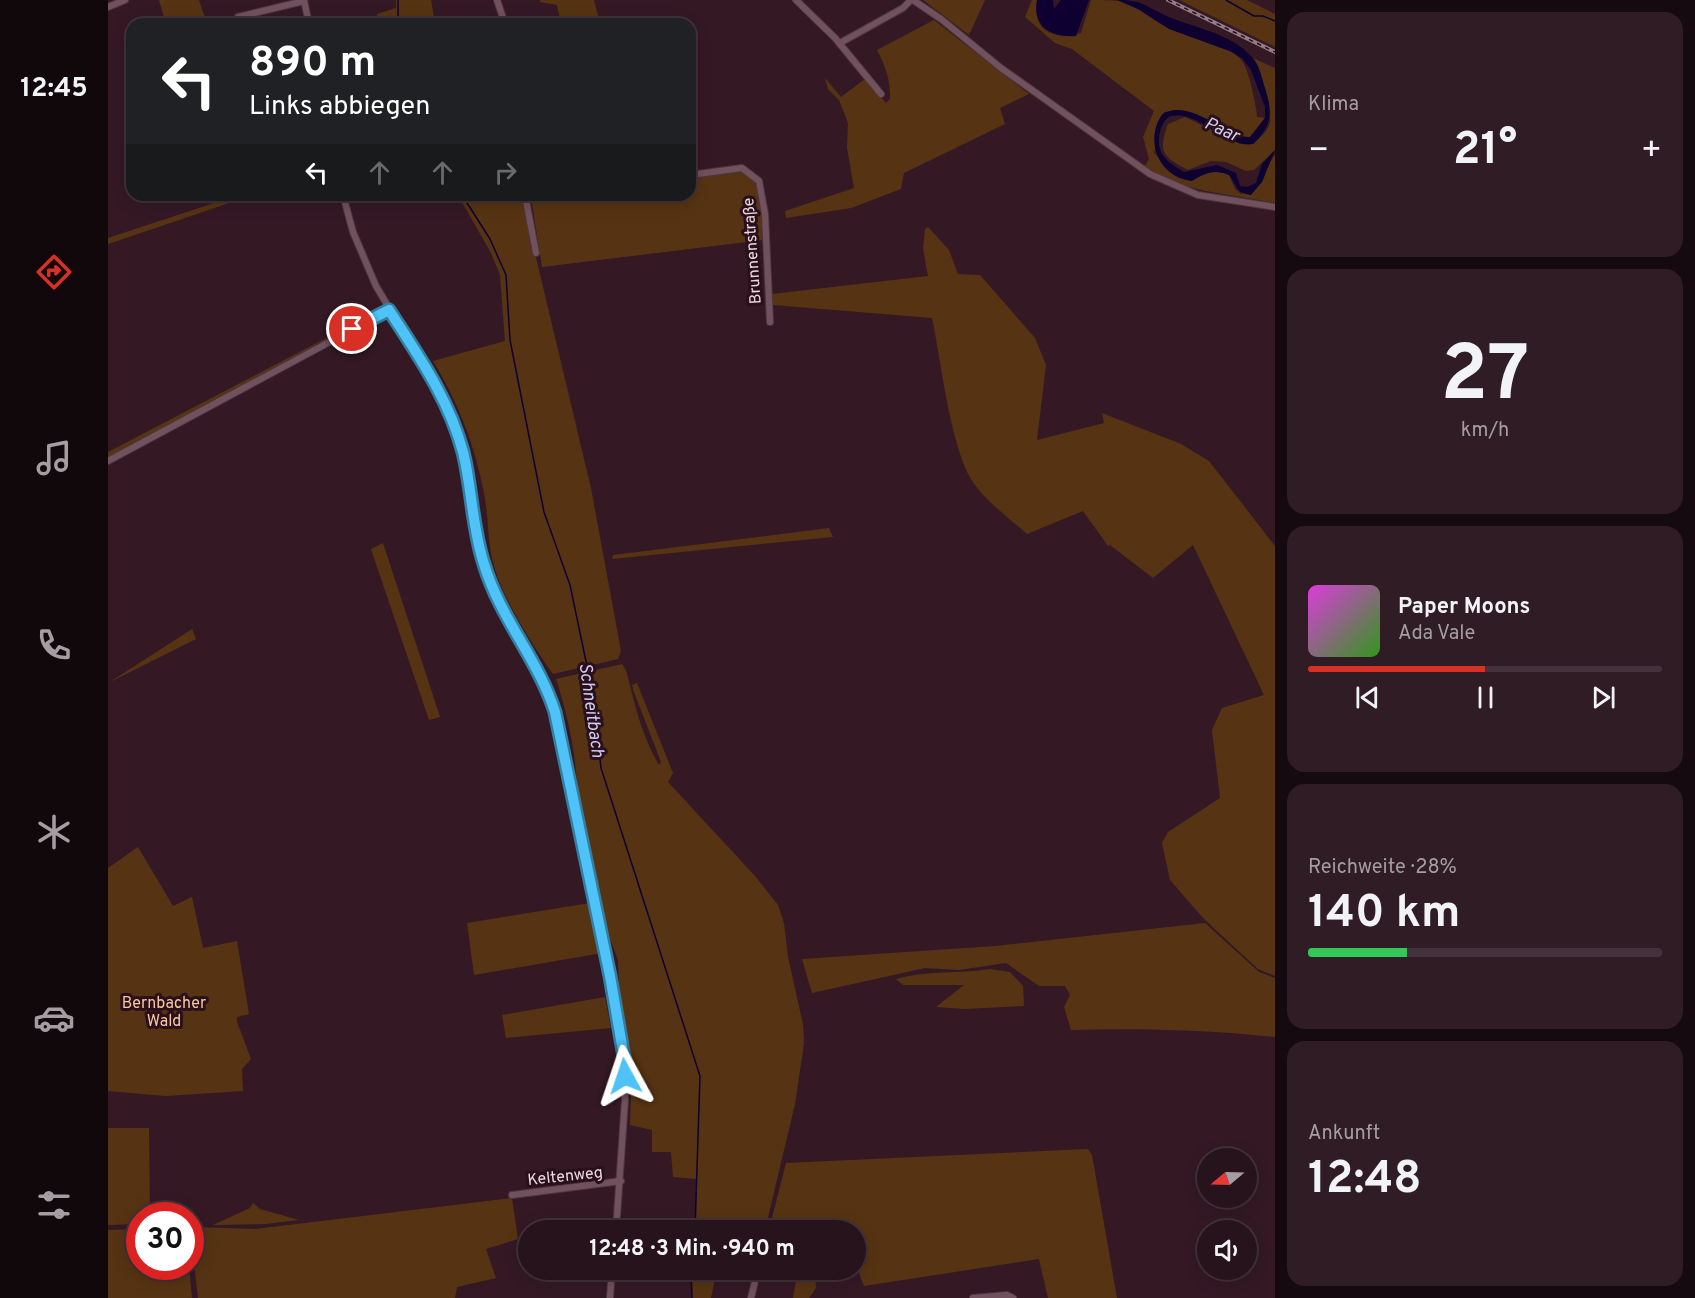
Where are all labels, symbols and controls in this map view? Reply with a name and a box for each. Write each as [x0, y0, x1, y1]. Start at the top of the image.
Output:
text: 890 m [249, 38, 376, 91]
icon: left [150, 42, 228, 120]
text: 12:45 [20, 72, 88, 106]
text: Links abbiegen [249, 90, 430, 124]
text: Klima [1308, 92, 1359, 118]
water label: Paar [1200, 113, 1244, 149]
text: 21° [1453, 123, 1517, 180]
text: − [1308, 131, 1329, 173]
text: + [1641, 131, 1662, 173]
icon: left [300, 156, 333, 189]
icon: ahead [363, 156, 396, 189]
icon: ahead [426, 156, 459, 189]
icon: right [489, 156, 522, 189]
street label: Brunnenstraße [739, 197, 767, 305]
icon: directions [33, 251, 75, 293]
pin [326, 303, 377, 354]
icon: arrive [335, 312, 368, 345]
text: 27 [1441, 329, 1529, 428]
text: km/h [1461, 418, 1509, 444]
icon: music [33, 437, 75, 479]
text: Paper Moons [1398, 594, 1530, 621]
text: Ada Vale [1398, 621, 1475, 647]
icon: phone [33, 624, 75, 666]
water label: Schneitbach [572, 661, 609, 759]
icon: previous [1351, 681, 1384, 714]
icon: pause [1469, 681, 1502, 714]
icon: next [1587, 681, 1620, 714]
icon: climate [33, 811, 75, 853]
text: Reichweite · 28% [1308, 855, 1457, 881]
text: 140 km [1308, 886, 1460, 943]
park label: Bernbacher Wald [122, 994, 206, 1032]
icon: car [33, 997, 75, 1039]
position arrow [593, 1044, 657, 1108]
text: Ankunft [1308, 1121, 1380, 1147]
north arrow [1197, 1148, 1257, 1208]
map controls [1197, 1148, 1257, 1280]
text: 12:48 [1308, 1152, 1422, 1209]
street label: Keltenweg [527, 1163, 604, 1191]
icon: filters [33, 1184, 75, 1226]
speed limit sign: 30 [126, 1202, 204, 1280]
button: sound [1197, 1220, 1257, 1280]
text: 12:48 · 3 Min. · 940 m [589, 1236, 795, 1263]

